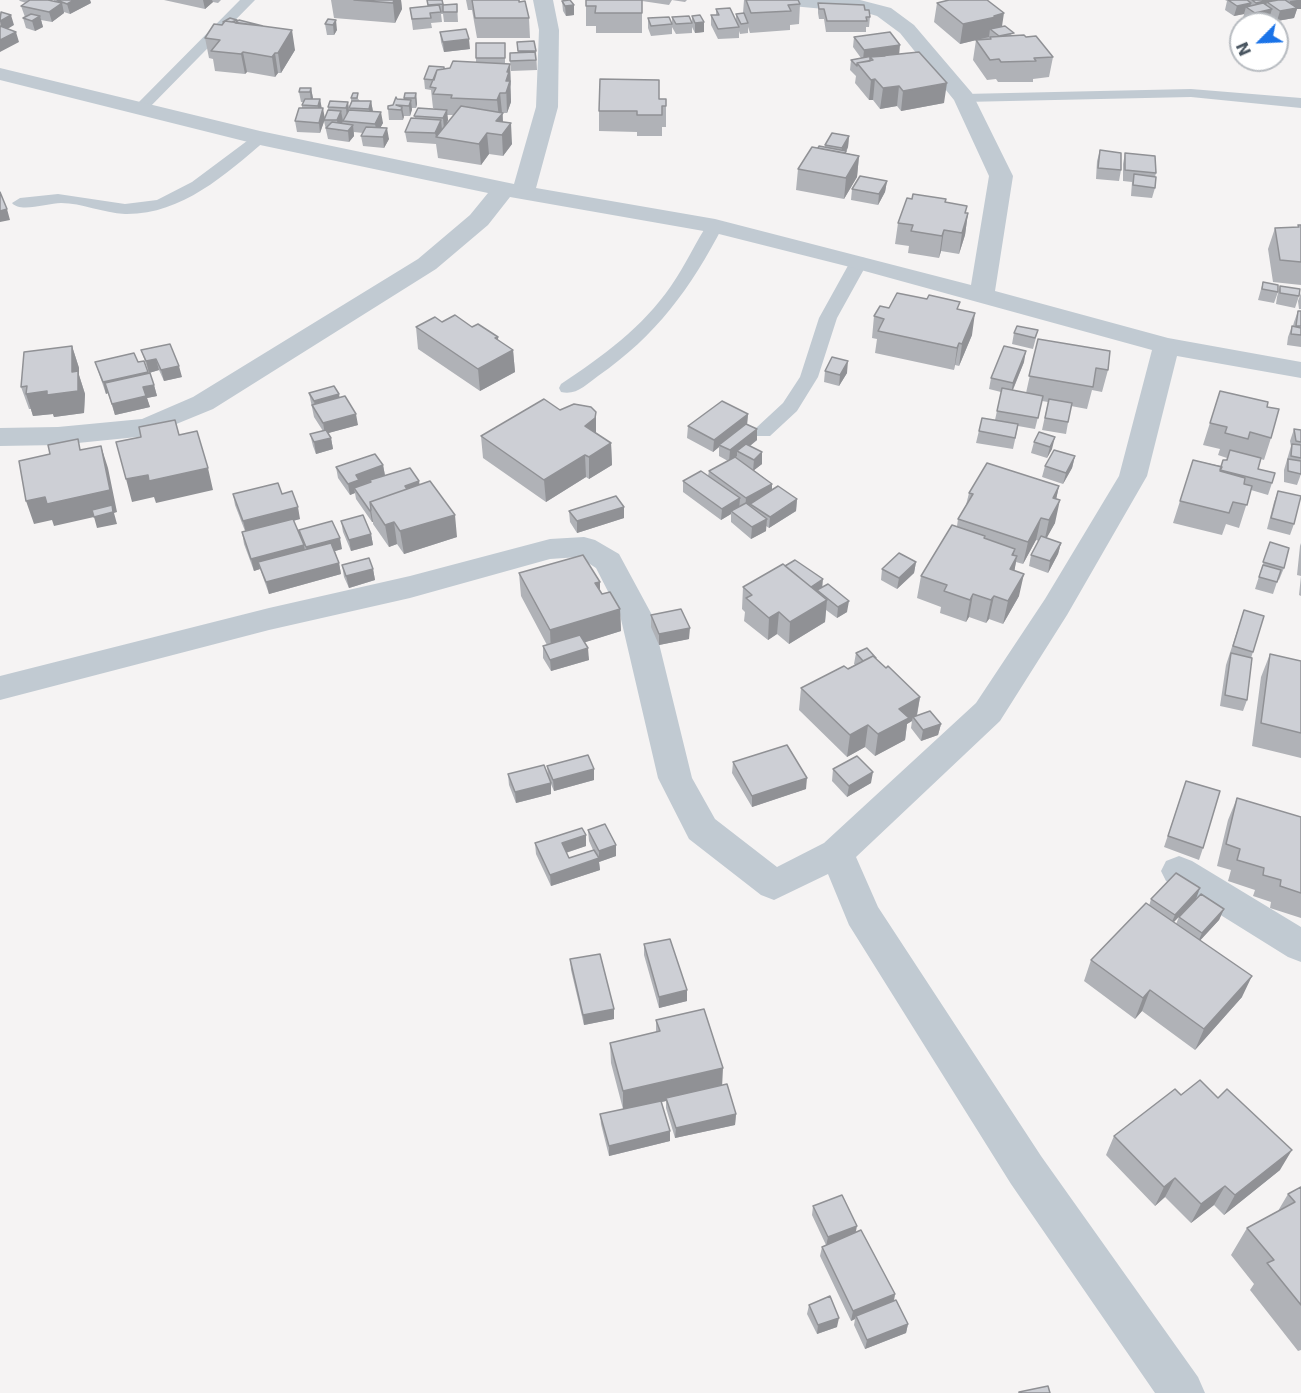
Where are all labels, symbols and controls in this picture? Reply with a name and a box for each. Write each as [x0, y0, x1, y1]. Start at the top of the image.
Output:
north arrow [1229, 12, 1289, 72]
text: N [1233, 39, 1255, 59]

